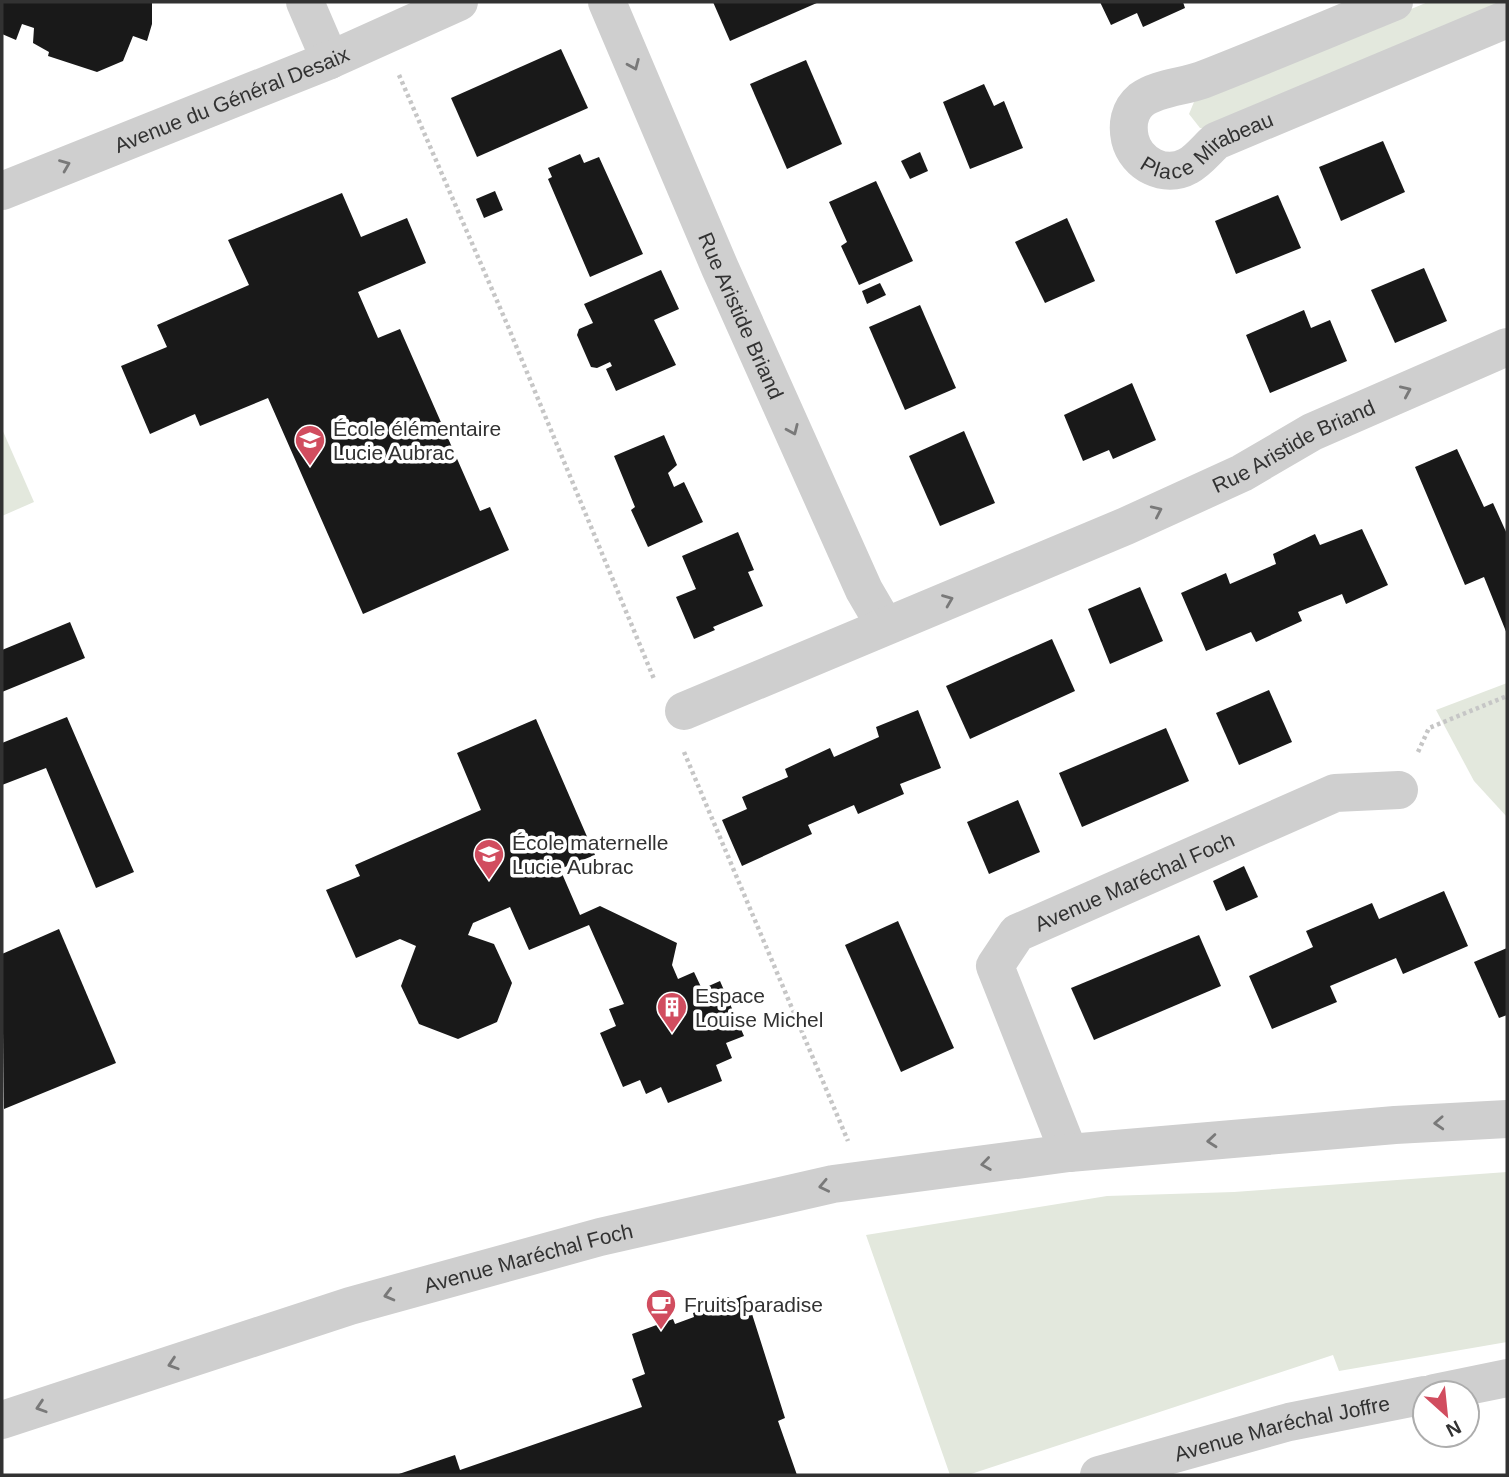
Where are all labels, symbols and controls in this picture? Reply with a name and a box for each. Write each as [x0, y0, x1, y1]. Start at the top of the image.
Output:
street label: Avenue du Général Desaix [111, 41, 353, 157]
one-way arrow [625, 58, 639, 70]
street label: Place Mirabeau [1137, 107, 1276, 183]
one-way arrow [59, 160, 71, 174]
street label: Rue Aristide Briand [695, 229, 788, 402]
one-way arrow [1399, 385, 1411, 399]
street label: Rue Aristide Briand [1208, 395, 1378, 497]
place label: École élémentaire Lucie Aubrac [333, 417, 501, 464]
school or university icon: École élémentaire Lucie Aubrac [293, 423, 327, 467]
one-way arrow [785, 423, 799, 436]
one-way arrow [1150, 505, 1163, 519]
one-way arrow [941, 594, 953, 608]
street label: Avenue Maréchal Foch [1031, 827, 1238, 935]
place label: École maternelle Lucie Aubrac [512, 831, 668, 878]
school or university icon: École maternelle Lucie Aubrac [472, 837, 506, 881]
place label: Espace Louise Michel [695, 984, 823, 1031]
building icon: Espace Louise Michel [655, 990, 689, 1034]
one-way arrow [1433, 1115, 1444, 1130]
one-way arrow [1207, 1133, 1218, 1148]
one-way arrow [980, 1156, 992, 1171]
one-way arrow [818, 1178, 830, 1193]
street label: Avenue Maréchal Foch [421, 1218, 635, 1297]
one-way arrow [384, 1287, 396, 1302]
cafe icon: Fruits paradise [644, 1287, 678, 1331]
place label: Fruits paradise [684, 1293, 823, 1316]
one-way arrow [167, 1355, 179, 1370]
north arrow [1411, 1379, 1481, 1449]
street label: Avenue Maréchal Joffre [1171, 1391, 1392, 1465]
one-way arrow [35, 1398, 47, 1413]
text: N [1443, 1416, 1464, 1441]

